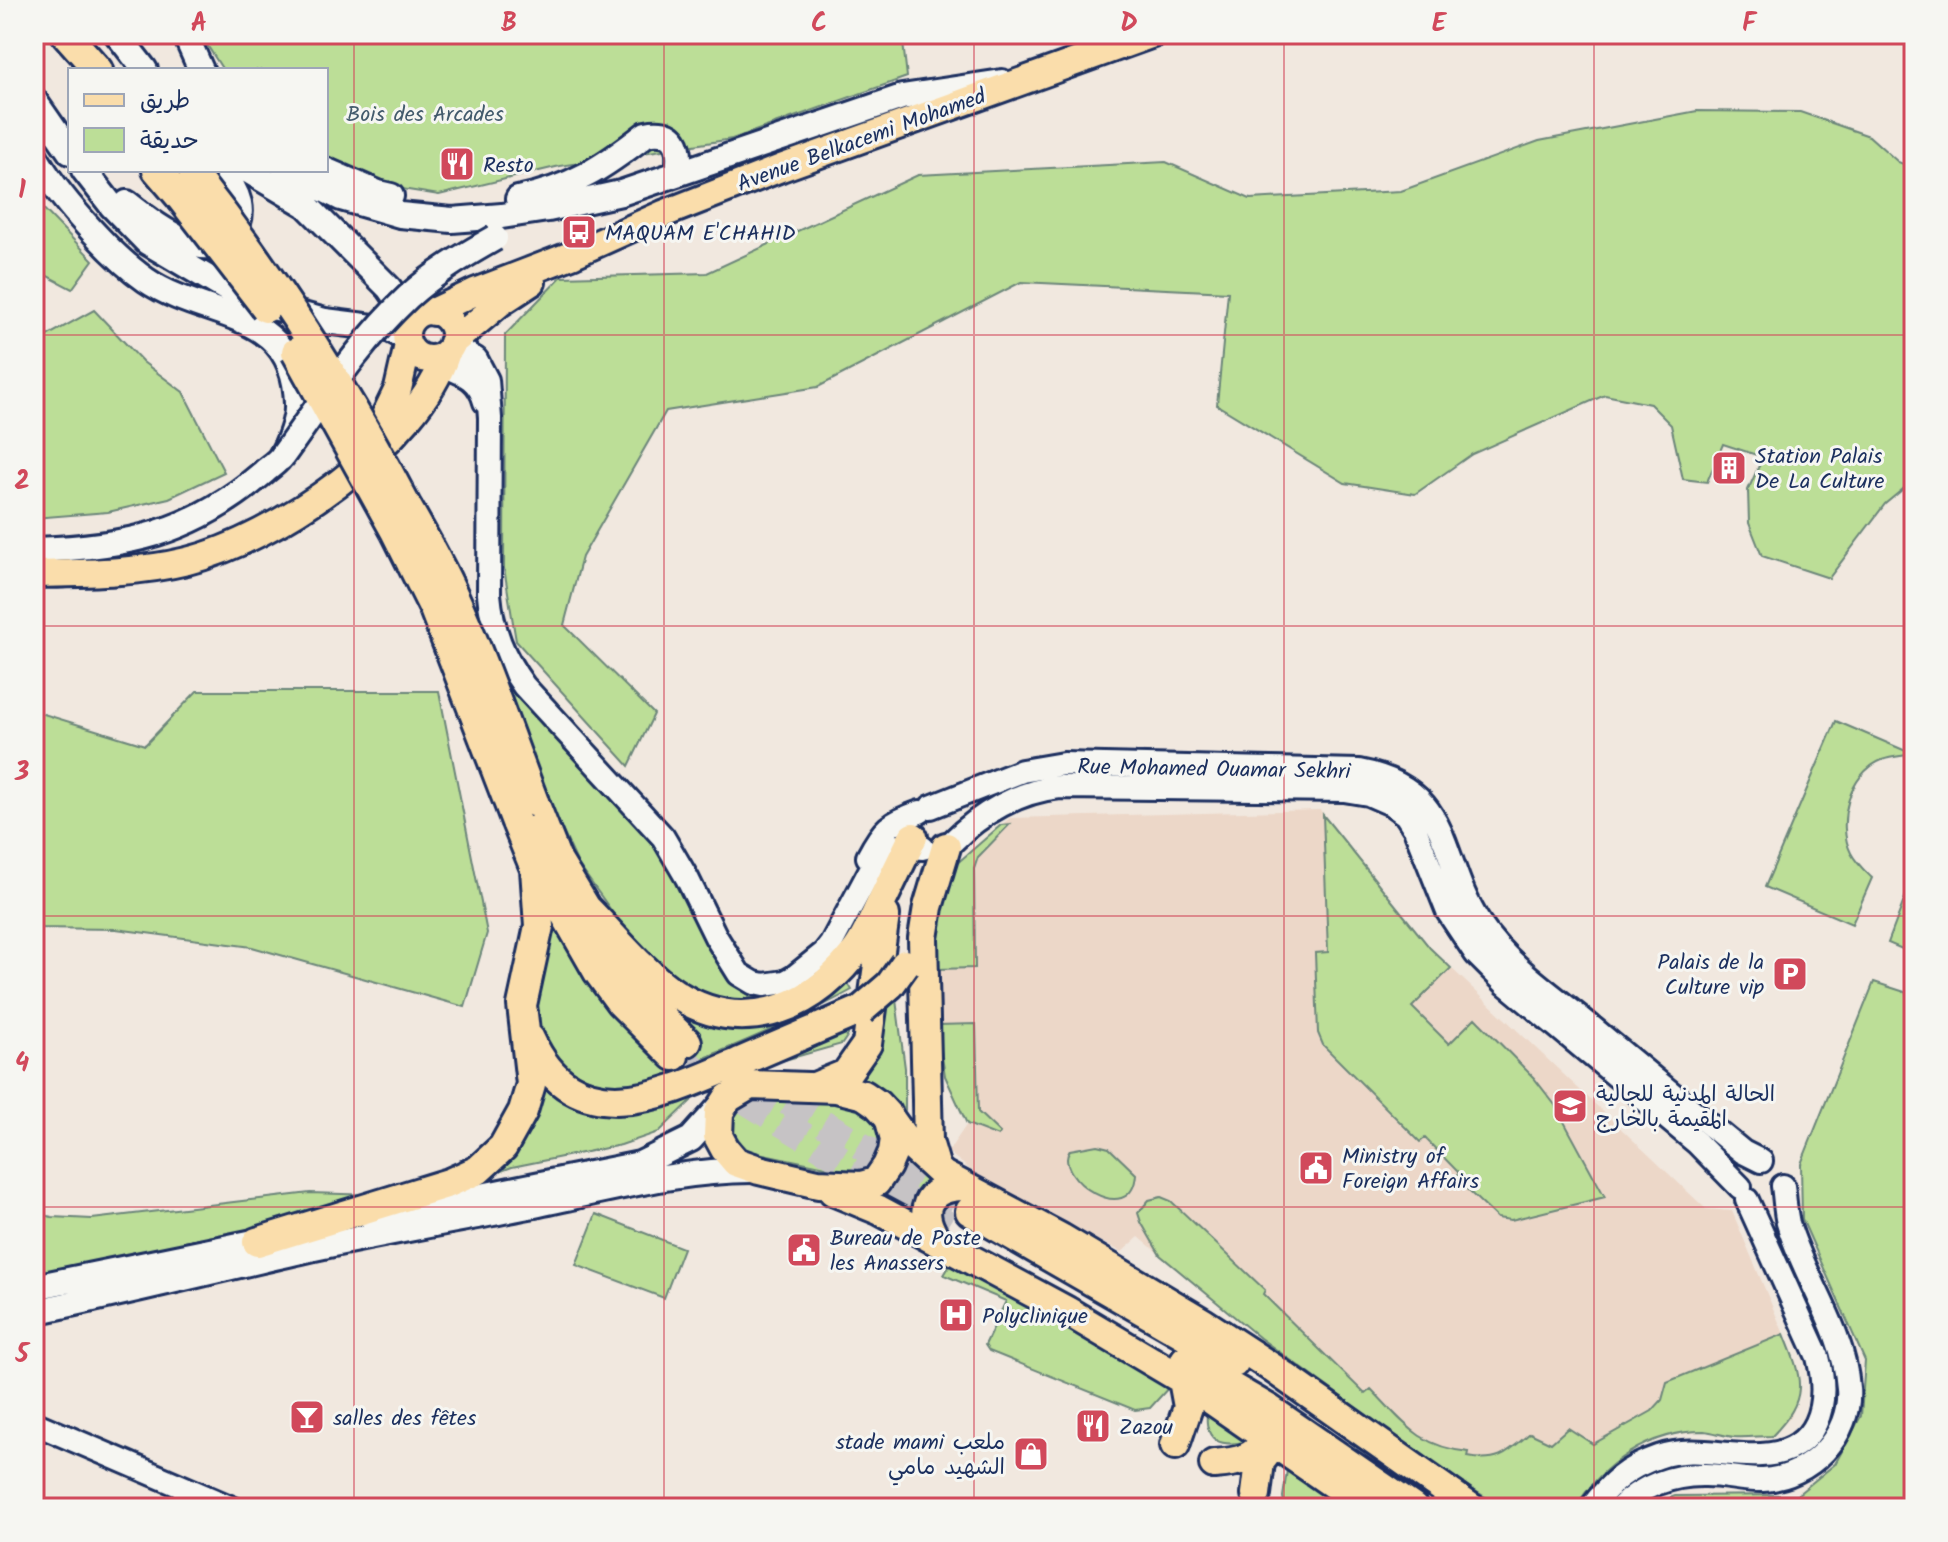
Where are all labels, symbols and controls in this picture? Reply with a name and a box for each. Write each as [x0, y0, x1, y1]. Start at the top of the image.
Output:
text: A [191, 3, 207, 45]
text: B [501, 3, 517, 45]
text: C [811, 3, 827, 45]
text: D [1120, 3, 1138, 45]
text: E [1432, 3, 1448, 45]
text: F [1742, 3, 1758, 45]
legend [68, 68, 328, 172]
street label: Avenue Belkacemi Mohamed [732, 80, 992, 203]
text: طريق [140, 82, 190, 121]
park label: Bois des Arcades [346, 98, 504, 133]
text: حديقة [140, 122, 199, 161]
restaurant icon: Resto [438, 145, 476, 183]
place label: Resto [483, 149, 534, 184]
text: 1 [18, 170, 26, 212]
bus stop icon: MAQUAM E'CHAHID [560, 213, 598, 251]
place label: MAQUAM E'CHAHID [605, 217, 796, 252]
place label: Station Palais De La Culture [1755, 440, 1885, 500]
building icon: Station Palais De La Culture [1710, 449, 1748, 487]
text: 2 [14, 461, 30, 503]
street label: Rue Mohamed Ouamar Sekhri [1077, 751, 1352, 790]
text: 3 [14, 752, 29, 794]
place label: Palais de la Culture vip [1657, 946, 1764, 1006]
parking icon: Palais de la Culture vip [1771, 955, 1809, 993]
text: 4 [15, 1043, 29, 1085]
place label: الحالة المدنية للجالية المقيمة بالخارج [1596, 1078, 1775, 1138]
school or university icon: الحالة المدنية للجالية المقيمة بالخارج [1551, 1087, 1589, 1125]
place label: Ministry of Foreign Affairs [1342, 1140, 1480, 1200]
public building icon: Ministry of Foreign Affairs [1297, 1149, 1335, 1187]
place label: Bureau de Poste les Anassers [830, 1222, 981, 1282]
public building icon: Bureau de Poste les Anassers [785, 1231, 823, 1269]
hospital icon: Polyclinique [937, 1296, 975, 1334]
place label: Polyclinique [982, 1300, 1088, 1335]
text: 5 [14, 1334, 30, 1376]
bar icon: salles des fêtes [288, 1398, 326, 1436]
place label: salles des fêtes [333, 1402, 477, 1437]
restaurant icon: Zazou [1074, 1407, 1112, 1445]
place label: Zazou [1119, 1411, 1174, 1446]
place label: stade mami ملعب الشهيد مامي [835, 1426, 1005, 1486]
shop icon: stade mami ملعب الشهيد مامي [1012, 1435, 1050, 1473]

